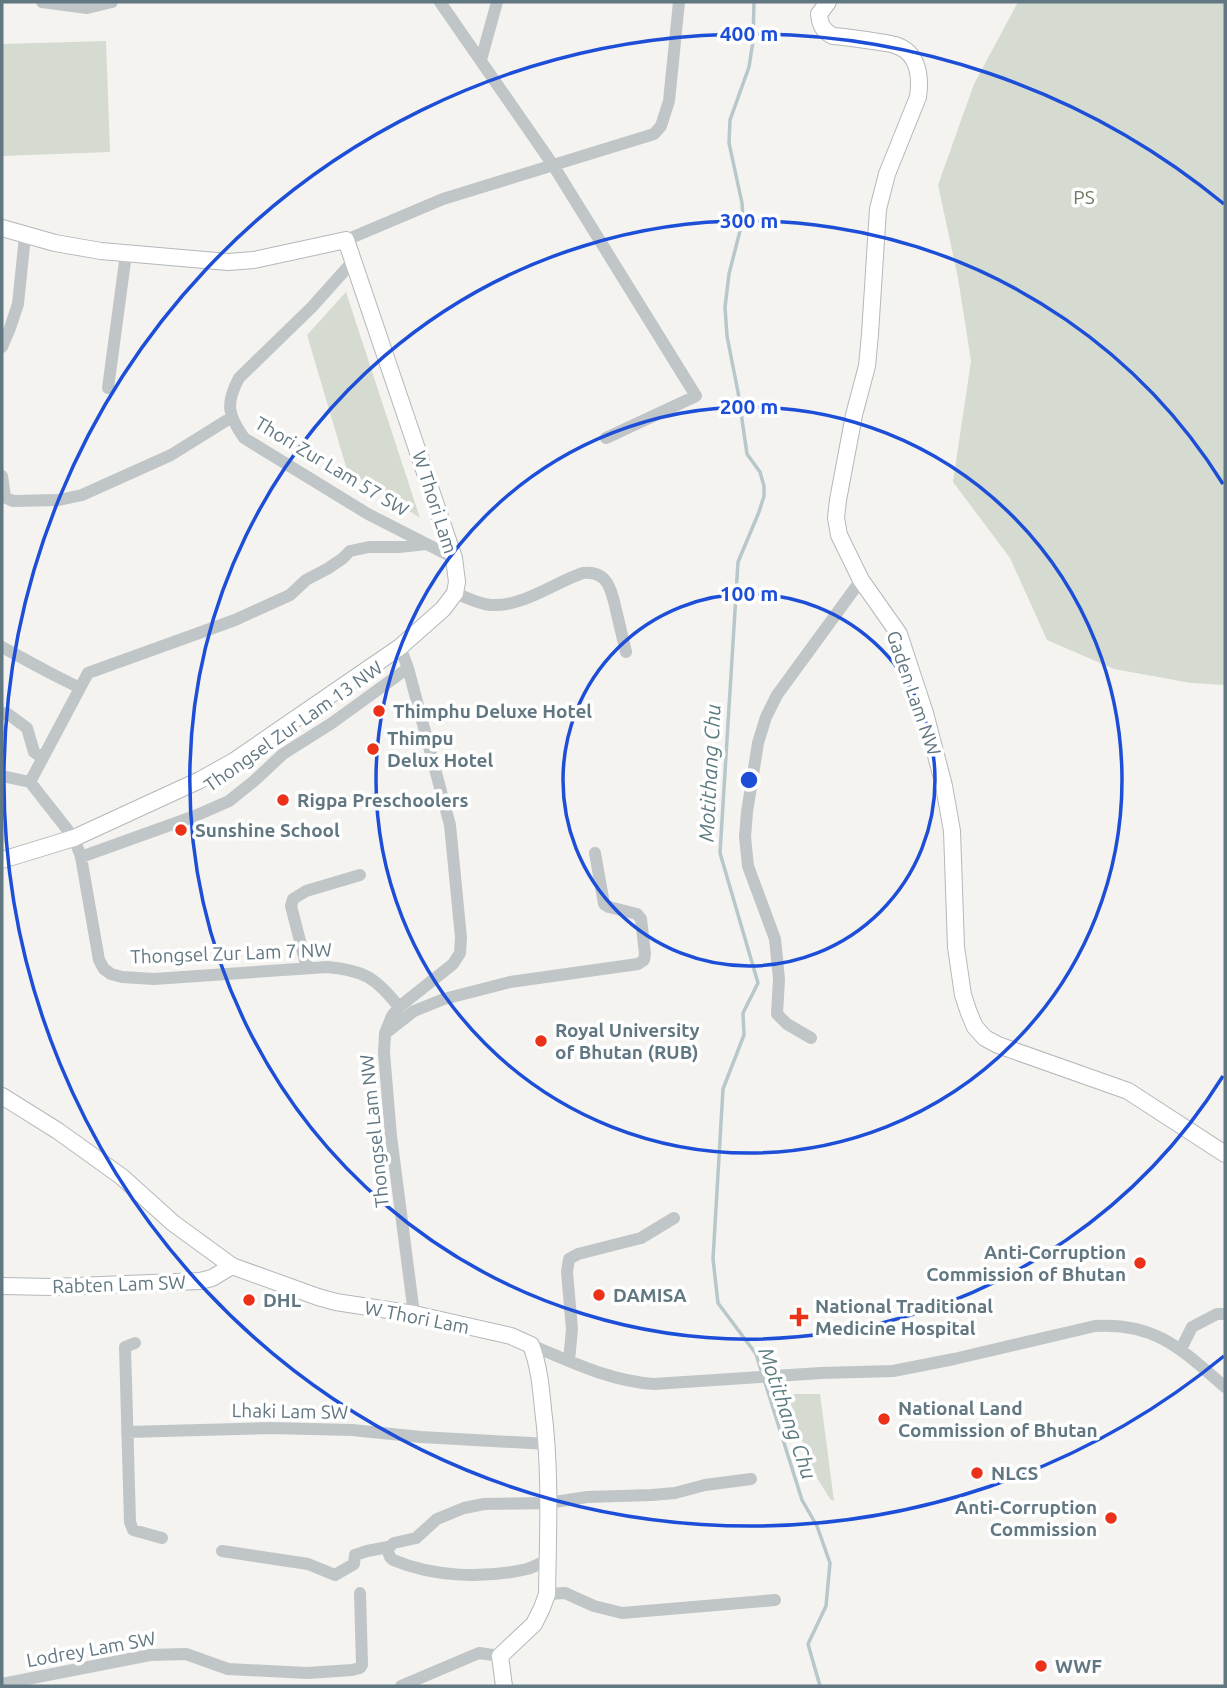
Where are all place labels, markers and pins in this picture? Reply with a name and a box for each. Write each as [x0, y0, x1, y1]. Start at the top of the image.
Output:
place label: Thimphu Deluxe Hotel [393, 700, 592, 722]
marker: Thimphu Deluxe Hotel [371, 703, 387, 719]
place label: Thimpu Delux Hotel [387, 727, 494, 771]
marker: Thimpu Delux Hotel [365, 741, 381, 757]
centre of rings [737, 768, 761, 792]
place label: Rigpa Preschoolers [297, 789, 469, 811]
marker: Rigpa Preschoolers [275, 792, 291, 808]
place label: Sunshine School [195, 819, 340, 841]
marker: Sunshine School [173, 822, 189, 838]
place label: Royal University of Bhutan (RUB) [555, 1019, 700, 1063]
marker: Royal University of Bhutan (RUB) [533, 1033, 549, 1049]
place label: Anti-Corruption Commission of Bhutan [926, 1241, 1126, 1285]
marker: Anti-Corruption Commission of Bhutan [1132, 1255, 1148, 1271]
place label: DAMISA [613, 1284, 687, 1306]
marker: DAMISA [591, 1287, 607, 1303]
place label: DHL [263, 1289, 302, 1311]
marker: DHL [241, 1292, 257, 1308]
place label: National Traditional Medicine Hospital [815, 1295, 993, 1339]
marker: National Traditional Medicine Hospital [789, 1307, 809, 1327]
place label: National Land Commission of Bhutan [898, 1397, 1098, 1441]
marker: National Land Commission of Bhutan [876, 1411, 892, 1427]
place label: NLCS [991, 1462, 1039, 1484]
marker: NLCS [969, 1465, 985, 1481]
place label: Anti-Corruption Commission [955, 1496, 1097, 1540]
marker: Anti-Corruption Commission [1103, 1510, 1119, 1526]
place label: WWF [1055, 1655, 1102, 1677]
marker: WWF [1033, 1658, 1049, 1674]

